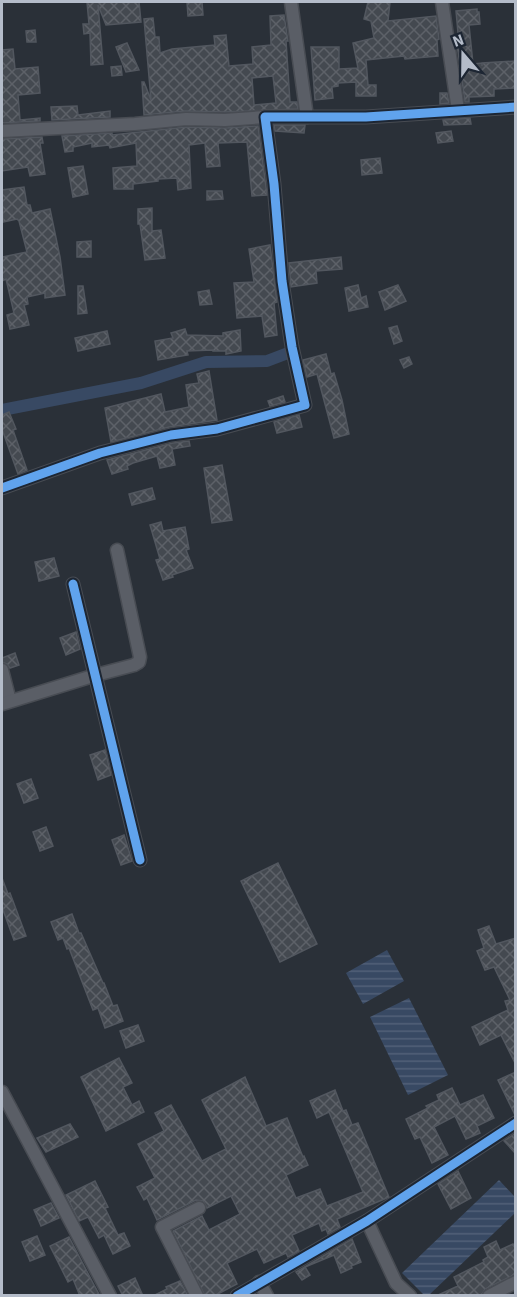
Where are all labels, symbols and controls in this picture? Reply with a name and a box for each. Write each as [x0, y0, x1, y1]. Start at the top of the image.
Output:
north arrow [433, 24, 493, 84]
text: N [449, 29, 467, 53]

